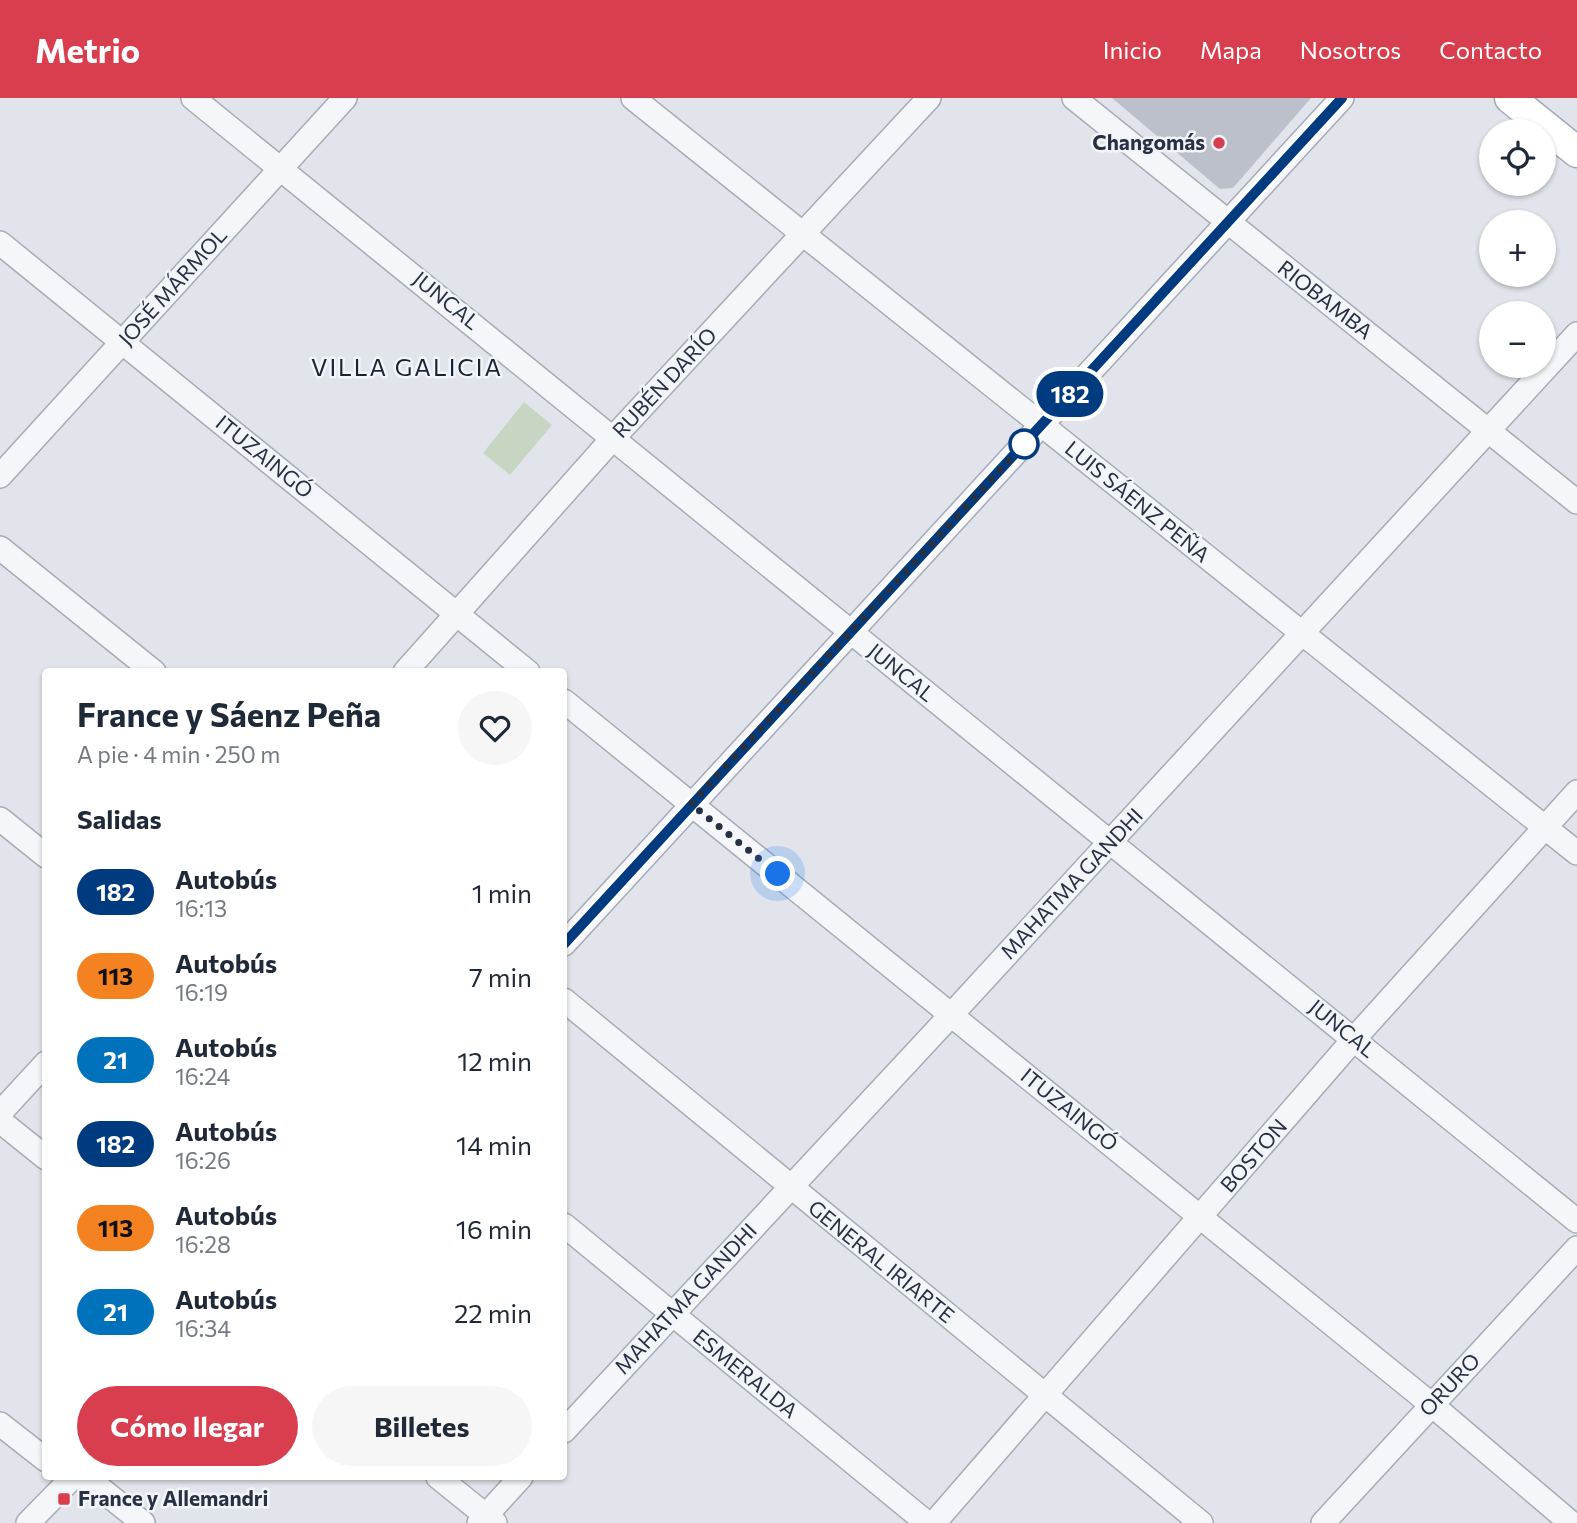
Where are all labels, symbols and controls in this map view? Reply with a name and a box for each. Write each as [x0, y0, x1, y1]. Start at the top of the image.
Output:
text: Metrio [35, 29, 140, 70]
text: Inicio [1103, 35, 1162, 64]
text: Mapa [1200, 35, 1262, 64]
text: Nosotros [1300, 35, 1401, 64]
text: Contacto [1439, 35, 1542, 64]
map controls [1479, 119, 1556, 378]
button: locate [1479, 119, 1556, 196]
place label: Changomás [1092, 129, 1205, 154]
marker: Changomás [1211, 135, 1227, 151]
button: + [1479, 210, 1556, 287]
street label: JOSÉ MÁRMOL [113, 222, 231, 350]
street label: RIOBAMBA [1274, 254, 1378, 344]
street label: JUNCAL [409, 266, 485, 334]
button: − [1479, 301, 1556, 378]
street label: RUBÉN DARÍO [607, 322, 721, 442]
district label: VILLA GALICIA [311, 352, 503, 381]
line badge: 182 [1030, 371, 1110, 417]
text: 182 [1050, 379, 1090, 408]
street label: ITUZAINGÓ [211, 409, 318, 503]
unlabelled marker [1009, 429, 1039, 459]
street label: LUIS SÁENZ PEÑA [1061, 435, 1215, 567]
street label: JUNCAL [864, 638, 940, 706]
button: heart [458, 691, 532, 765]
text: France y Sáenz Peña [77, 693, 381, 734]
text: A pie · 4 min · 250 m [77, 740, 280, 768]
street label: MAHATMA GANDHI [995, 802, 1147, 964]
text: Salidas [77, 803, 162, 834]
your location [760, 856, 795, 891]
text: Autobús [175, 863, 277, 894]
text: 182 [96, 877, 135, 906]
text: 1 min [472, 877, 532, 908]
text: 16:13 [175, 894, 227, 922]
text: Autobús [175, 947, 277, 978]
text: 113 [98, 961, 133, 990]
text: 7 min [469, 961, 532, 992]
text: 16:19 [175, 978, 228, 1006]
street label: JUNCAL [1305, 994, 1381, 1062]
text: Autobús [175, 1031, 277, 1062]
text: 21 [103, 1045, 128, 1074]
text: 12 min [457, 1045, 532, 1076]
text: 16:24 [175, 1062, 230, 1090]
street label: ITUZAINGÓ [1016, 1062, 1123, 1156]
street label: BOSTON [1214, 1113, 1291, 1197]
text: Autobús [175, 1115, 277, 1146]
text: 182 [96, 1129, 135, 1158]
text: 14 min [456, 1129, 532, 1160]
text: 16:26 [175, 1146, 231, 1174]
street label: GENERAL IRIARTE [804, 1194, 960, 1327]
text: Autobús [175, 1199, 277, 1230]
text: 113 [98, 1213, 133, 1242]
text: 16 min [456, 1213, 532, 1244]
street label: MAHATMA GANDHI [609, 1217, 761, 1379]
text: 16:28 [175, 1230, 231, 1258]
text: Autobús [175, 1283, 277, 1314]
text: 21 [103, 1297, 128, 1326]
text: 22 min [454, 1297, 532, 1328]
text: 16:34 [175, 1314, 231, 1342]
street label: ESMERALDA [689, 1323, 803, 1423]
street label: ORURO [1413, 1347, 1484, 1421]
button: Cómo llegar [77, 1386, 298, 1466]
button: Billetes [312, 1386, 532, 1466]
place label: France y Allemandri [78, 1485, 268, 1510]
marker: France y Allemandri [56, 1491, 72, 1507]

